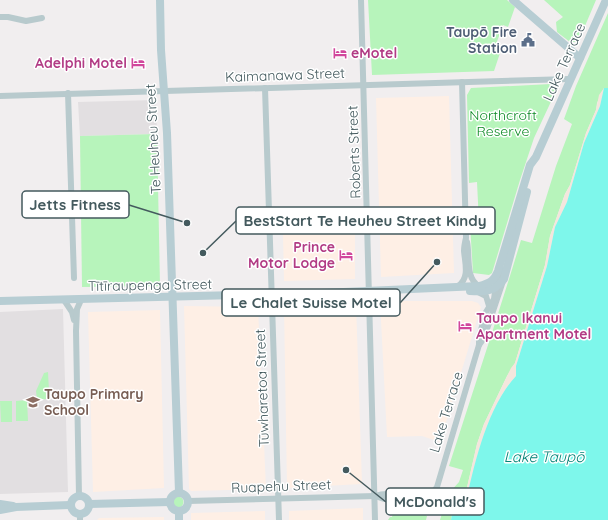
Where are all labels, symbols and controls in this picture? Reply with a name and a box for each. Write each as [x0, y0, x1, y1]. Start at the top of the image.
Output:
street label: Lake Terrace [539, 20, 589, 104]
place label: Taupō Fire Station [446, 23, 517, 57]
public building icon: Taupō Fire Station [520, 32, 536, 48]
place label: eMotel [351, 44, 397, 62]
hotel icon: eMotel [332, 45, 348, 61]
place label: Adelphi Motel [35, 54, 127, 72]
hotel icon: Adelphi Motel [130, 55, 146, 71]
street label: Kaimanawa Street [225, 64, 345, 86]
street label: Te Heuheu Street [141, 83, 165, 195]
street label: Roberts Street [343, 105, 365, 199]
park label: Northcroft Reserve [469, 106, 537, 140]
callout: Jetts Fitness [22, 191, 129, 218]
text: Jetts Fitness [29, 195, 121, 214]
callout: BestStart Te Heuheu Street Kindy [236, 207, 495, 234]
text: BestStart Te Heuheu Street Kindy [244, 211, 486, 230]
place label: Prince Motor Lodge [248, 238, 335, 272]
hotel icon: Prince Motor Lodge [338, 247, 354, 263]
street label: Tītīraupenga Street [88, 275, 213, 295]
callout: Le Chalet Suisse Motel [222, 289, 400, 316]
text: Le Chalet Suisse Motel [230, 293, 392, 312]
place label: Taupo Ikanui Apartment Motel [476, 309, 591, 343]
hotel icon: Taupo Ikanui Apartment Motel [457, 318, 473, 334]
street label: Tūwharetoa Street [251, 328, 273, 447]
street label: Lake Terrace [425, 369, 467, 455]
place label: Taupo Primary School [44, 385, 144, 419]
school or university icon: Taupo Primary School [25, 394, 41, 410]
water label: Lake Taupō [504, 447, 585, 466]
street label: Ruapehu Street [231, 475, 332, 497]
callout: McDonald's [386, 488, 484, 515]
text: McDonald's [394, 492, 476, 511]

